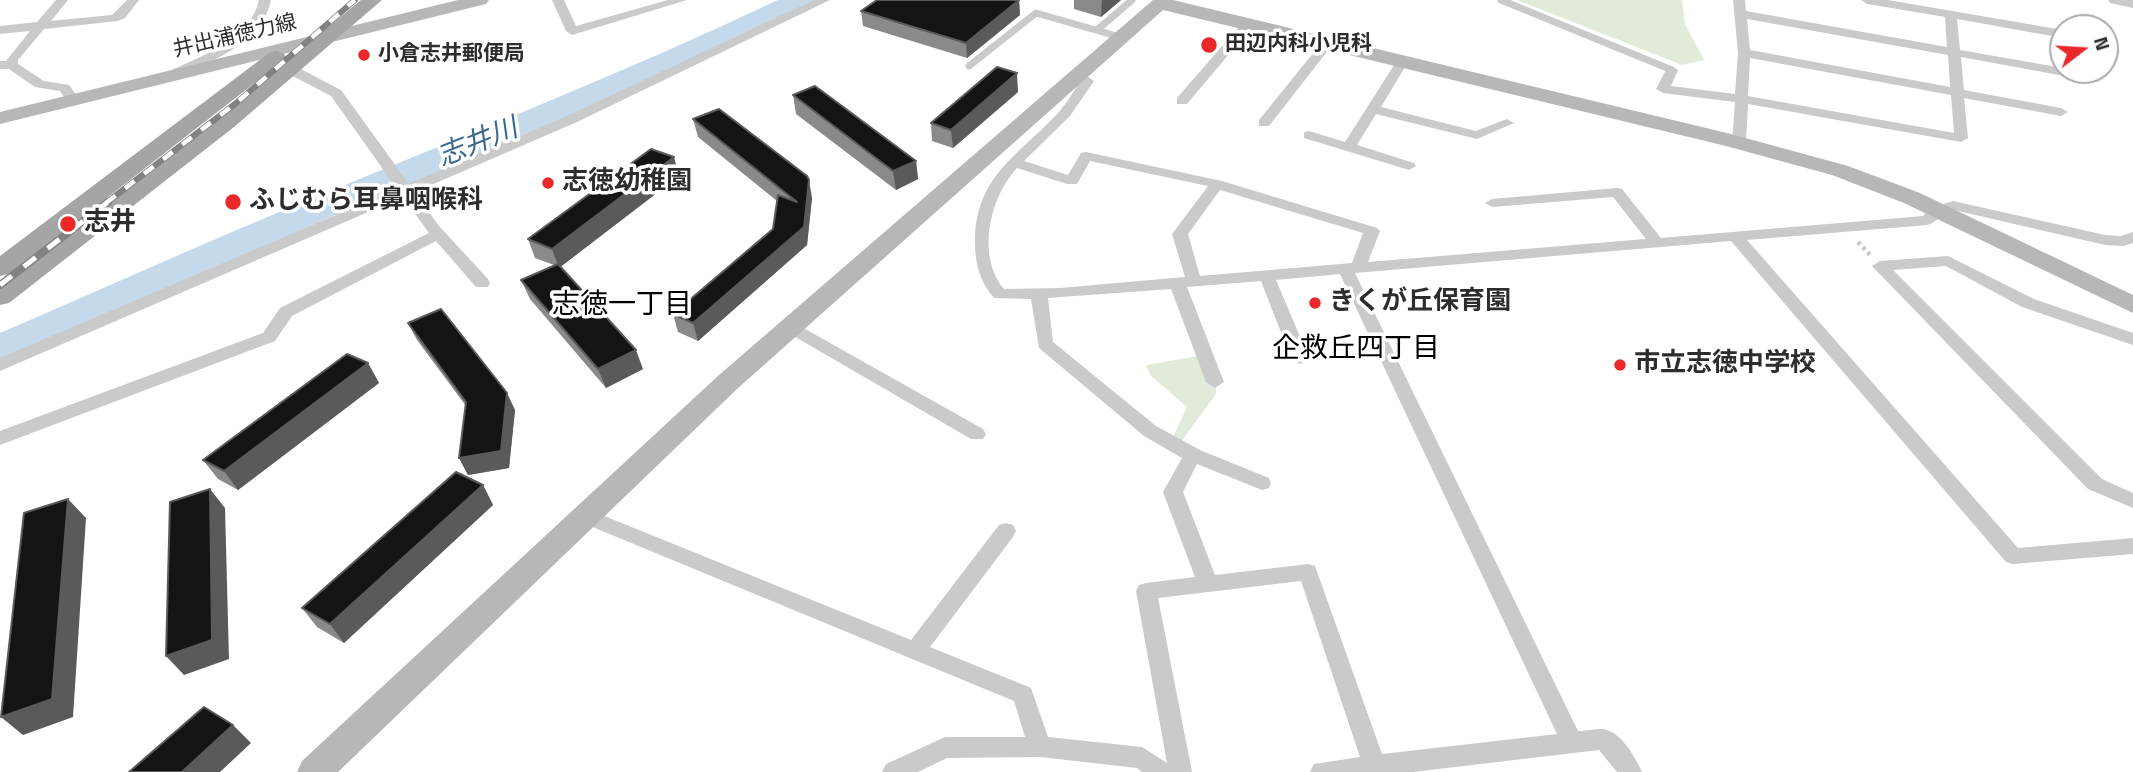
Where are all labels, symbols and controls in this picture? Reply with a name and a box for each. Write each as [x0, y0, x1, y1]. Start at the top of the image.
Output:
street label: 井出浦徳力線 [171, 11, 299, 63]
north arrow [2049, 14, 2119, 84]
place label: 田辺内科小児科 [1225, 32, 1372, 58]
text: N [2087, 33, 2118, 54]
marker: 田辺内科小児科 [1199, 35, 1219, 55]
place label: 小倉志井郵便局 [378, 42, 525, 68]
marker: 小倉志井郵便局 [356, 47, 372, 63]
water label: 志井川 [433, 113, 523, 175]
place label: 志徳幼稚園 [562, 167, 692, 199]
marker: 志徳幼稚園 [540, 175, 556, 191]
place label: ふじむら耳鼻咽喉科 [249, 186, 483, 218]
marker: ふじむら耳鼻咽喉科 [223, 192, 243, 212]
place label: 志井 [84, 208, 136, 240]
marker: 志井 [58, 214, 78, 234]
place label: きくが丘保育園 [1329, 287, 1511, 319]
district label: 志徳一丁目 [552, 289, 692, 323]
marker: きくが丘保育園 [1307, 295, 1323, 311]
district label: 企救丘四丁目 [1272, 333, 1440, 367]
place label: 市立志徳中学校 [1634, 349, 1816, 381]
marker: 市立志徳中学校 [1612, 357, 1628, 373]

